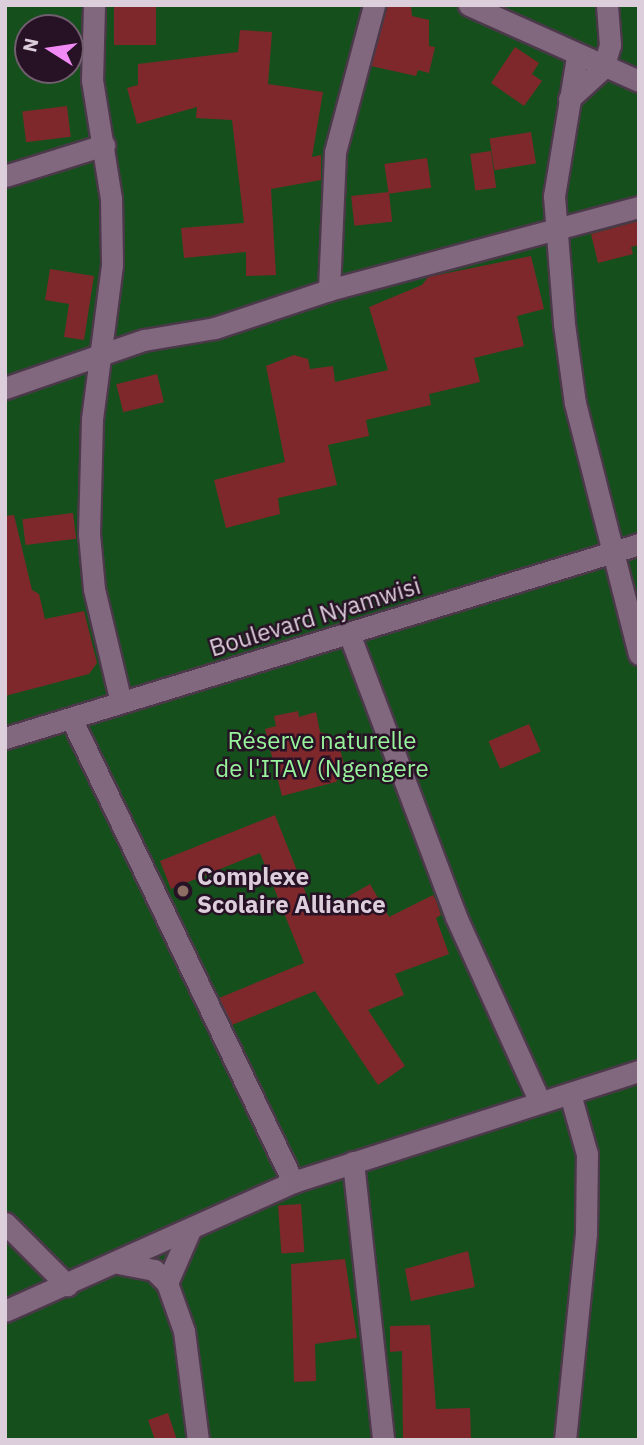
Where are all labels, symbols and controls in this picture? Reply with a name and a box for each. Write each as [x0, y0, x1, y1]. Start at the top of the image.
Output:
north arrow [14, 14, 84, 84]
text: N [17, 36, 44, 54]
street label: Boulevard Nyamwisi [206, 571, 424, 663]
park label: Réserve naturelle de l'ITAV (Ngengere [215, 727, 429, 783]
place label: Complexe Scolaire Alliance [197, 863, 386, 919]
marker: Complexe Scolaire Alliance [175, 883, 191, 899]

